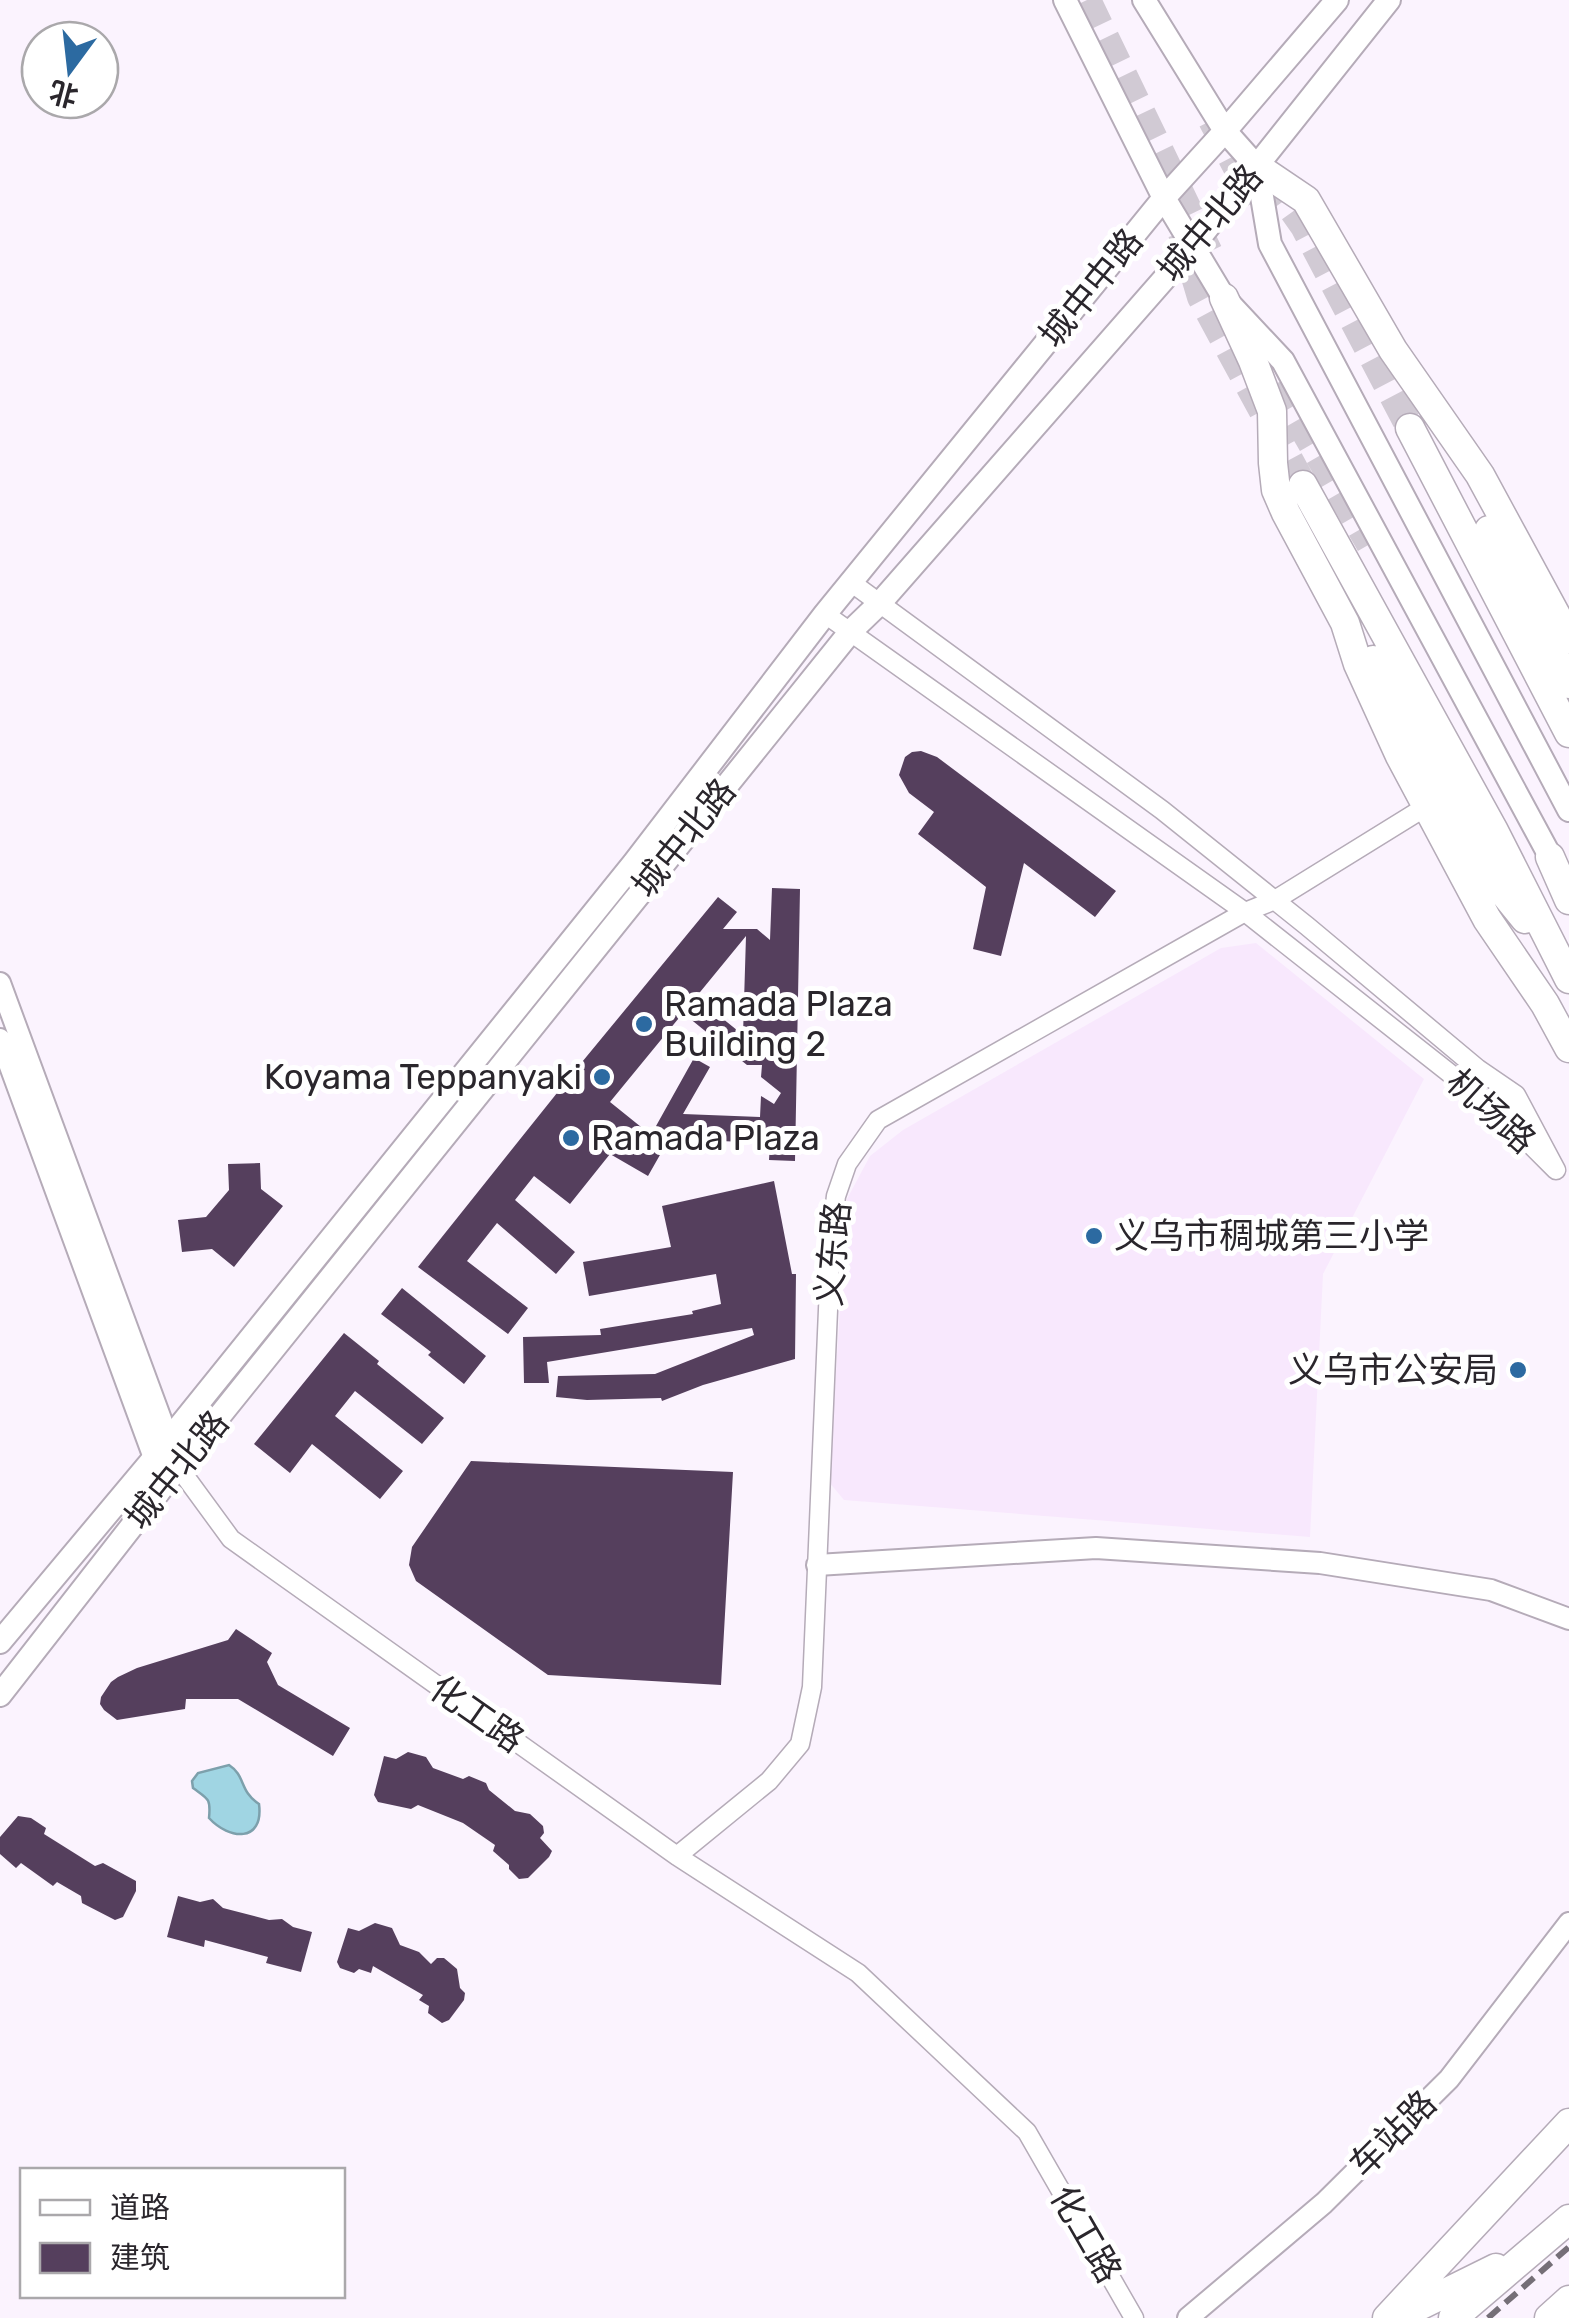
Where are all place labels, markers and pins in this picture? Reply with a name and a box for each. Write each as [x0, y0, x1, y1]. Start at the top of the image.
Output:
place label: Ramada Plaza Building 2 [664, 983, 893, 1065]
marker: Ramada Plaza Building 2 [633, 1013, 655, 1035]
place label: Koyama Teppanyaki [264, 1056, 582, 1098]
marker: Koyama Teppanyaki [591, 1066, 613, 1088]
place label: Ramada Plaza [591, 1117, 820, 1159]
marker: Ramada Plaza [560, 1127, 582, 1149]
place label: 义乌市稠城第三小学 [1114, 1215, 1429, 1257]
marker: 义乌市稠城第三小学 [1083, 1225, 1105, 1247]
place label: 义乌市公安局 [1288, 1349, 1498, 1391]
marker: 义乌市公安局 [1507, 1359, 1529, 1381]

